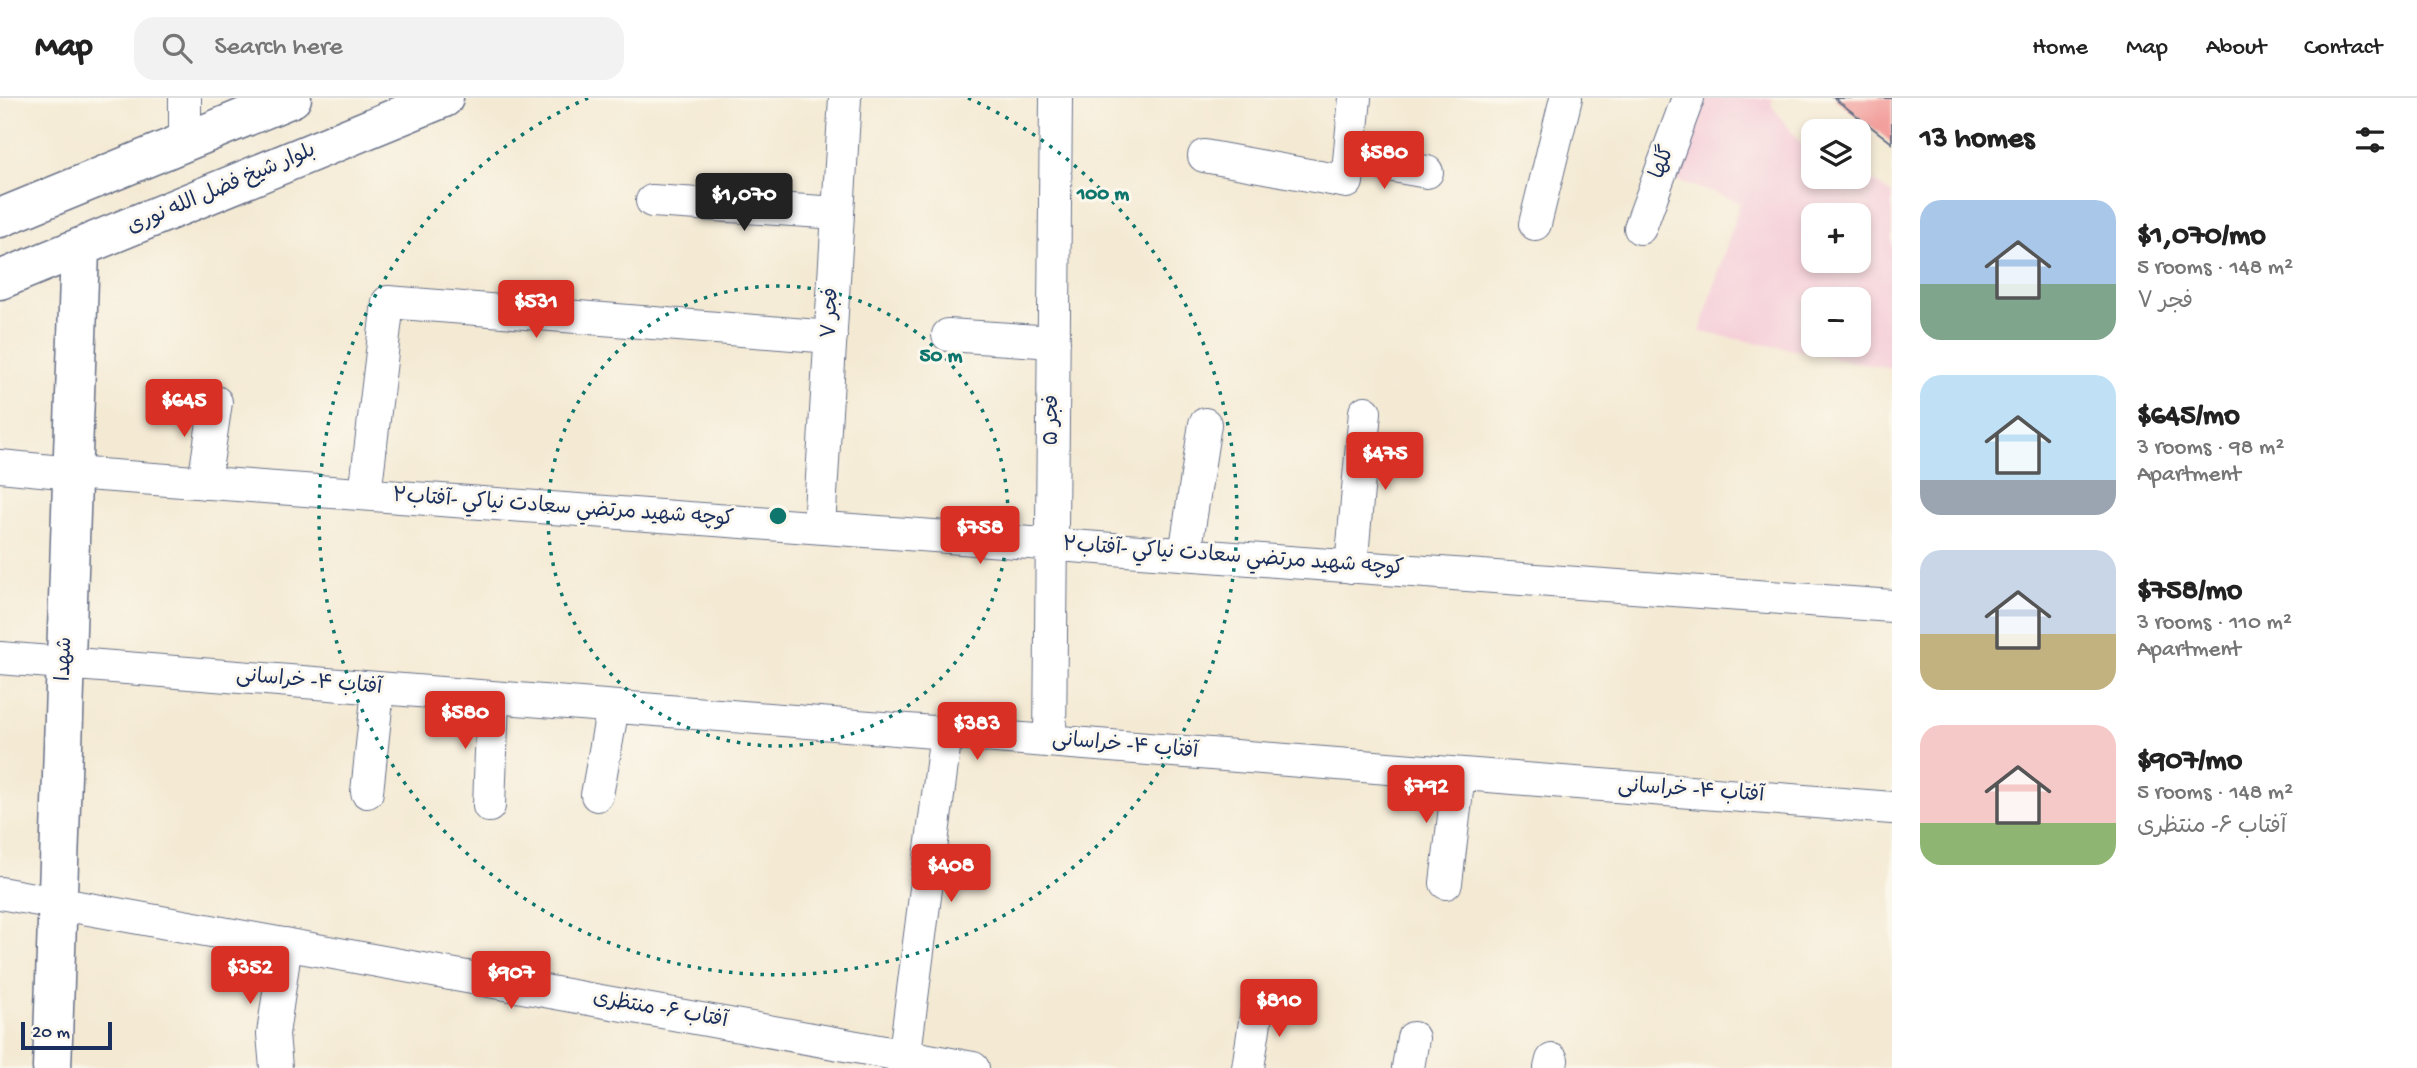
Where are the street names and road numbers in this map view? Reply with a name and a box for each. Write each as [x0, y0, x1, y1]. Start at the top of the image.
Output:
street label: بلوار شیخ فضل الله نوری [124, 139, 320, 241]
street label: گلها [1644, 142, 1682, 183]
street label: فجر ۷ [818, 287, 846, 339]
street label: فجر ۵ [1041, 395, 1066, 445]
street label: كوچه شهيد مرتضي سعادت نياكي -آفتاب۲ [391, 483, 735, 536]
street label: كوچه شهيد مرتضي سعادت نياكي -آفتاب۲ [1061, 532, 1405, 585]
street label: شهدا [53, 636, 79, 682]
street label: آفتاب ۴- خراسانی [235, 662, 384, 702]
street label: آفتاب ۴- خراسانی [1051, 726, 1200, 766]
street label: آفتاب ۴- خراسانی [1617, 772, 1766, 810]
street label: آفتاب ۶- منتظری [591, 985, 730, 1035]

